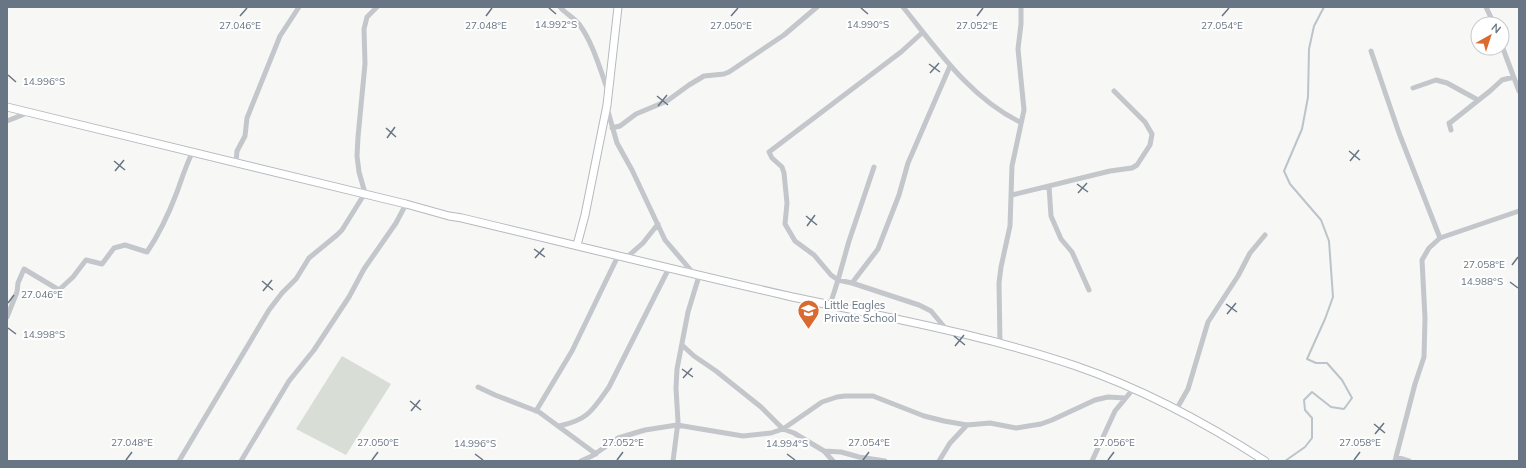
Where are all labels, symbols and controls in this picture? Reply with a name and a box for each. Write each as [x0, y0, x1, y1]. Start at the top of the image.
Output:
north arrow [1470, 16, 1510, 56]
text: 14.992°S [535, 18, 577, 31]
text: 14.990°S [847, 18, 889, 31]
text: 27.046°E [219, 19, 261, 32]
text: 27.048°E [465, 19, 507, 32]
text: 27.050°E [710, 19, 752, 32]
text: 27.052°E [956, 19, 998, 32]
text: 27.054°E [1201, 19, 1243, 32]
text: N [1489, 20, 1504, 36]
text: 14.996°S [23, 75, 65, 88]
text: 27.058°E [1463, 258, 1505, 271]
text: 14.988°S [1461, 275, 1503, 288]
text: 27.046°E [21, 288, 63, 301]
school or university icon: Little Eagles Private School [796, 298, 822, 331]
place label: Little Eagles Private School [824, 298, 897, 325]
text: 14.998°S [23, 328, 65, 341]
text: 27.048°E [111, 436, 153, 449]
text: 27.050°E [357, 436, 399, 449]
text: 27.052°E [602, 436, 644, 449]
text: 27.054°E [848, 436, 890, 449]
text: 27.056°E [1093, 436, 1135, 449]
text: 27.058°E [1339, 436, 1381, 449]
text: 14.996°S [454, 437, 496, 450]
text: 14.994°S [766, 437, 808, 450]

